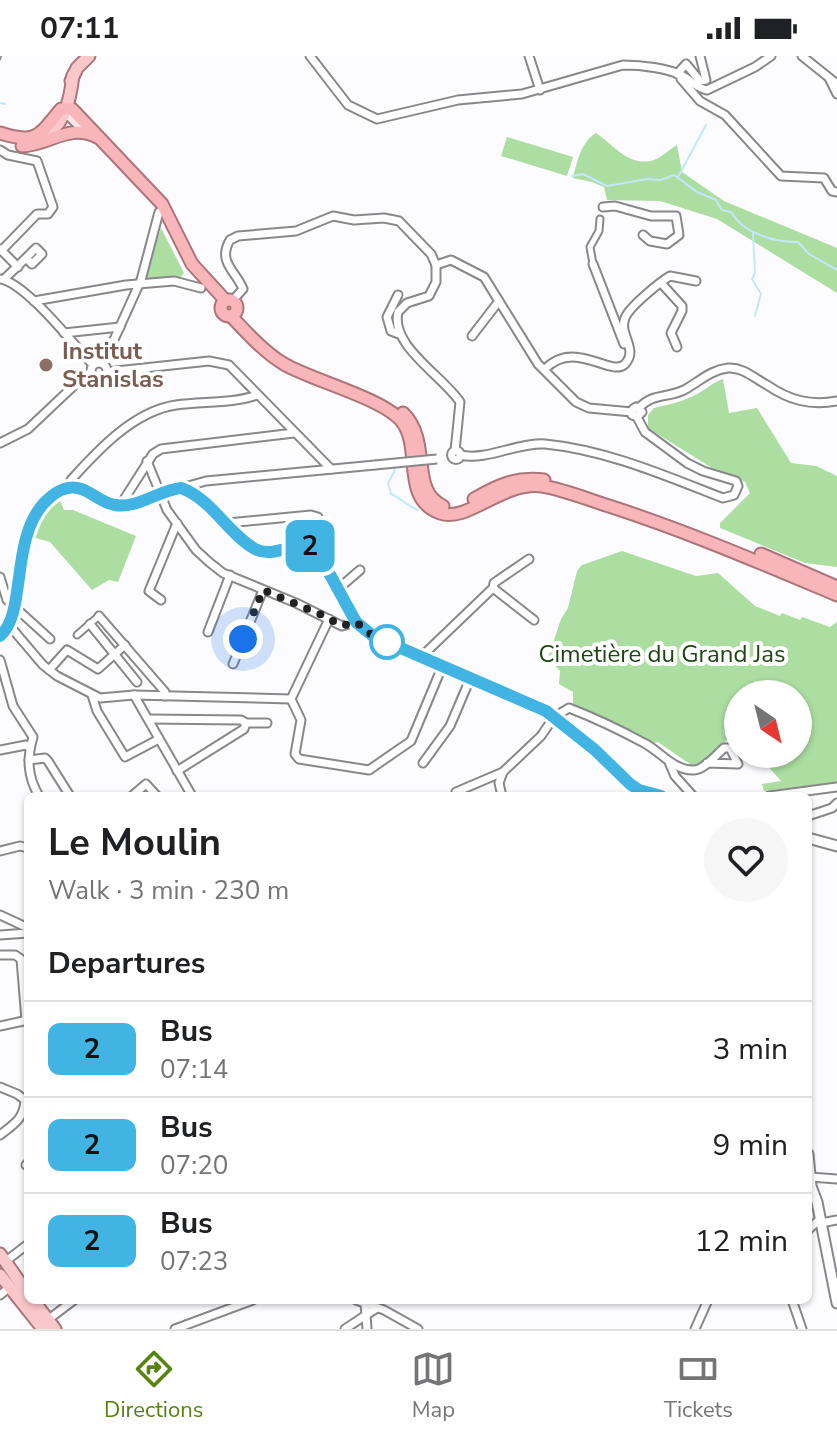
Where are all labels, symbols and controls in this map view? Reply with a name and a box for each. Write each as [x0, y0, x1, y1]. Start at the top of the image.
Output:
text: 07:11 [40, 8, 119, 49]
place label: Institut Stanislas [62, 335, 164, 395]
marker: Institut Stanislas [37, 356, 55, 374]
line badge: 2 [284, 520, 336, 572]
text: 2 [302, 527, 318, 565]
your location [223, 619, 263, 659]
unlabelled marker [370, 625, 404, 659]
park label: Cimetière du Grand Jas [538, 638, 786, 670]
north arrow [724, 680, 812, 768]
map controls [724, 680, 812, 768]
text: Le Moulin [48, 817, 221, 868]
button: heart [704, 818, 788, 902]
text: Walk · 3 min · 230 m [48, 873, 289, 908]
text: Departures [48, 943, 205, 984]
text: Bus [160, 1011, 213, 1052]
text: 3 min [713, 1029, 788, 1070]
text: 2 [84, 1030, 100, 1068]
text: 07:14 [160, 1052, 228, 1087]
text: Bus [160, 1107, 213, 1148]
text: 9 min [713, 1125, 788, 1166]
text: 2 [84, 1126, 100, 1164]
text: 07:20 [160, 1148, 228, 1183]
text: Bus [160, 1203, 213, 1244]
text: 12 min [695, 1221, 788, 1262]
text: 2 [84, 1222, 100, 1260]
text: 07:23 [160, 1244, 228, 1279]
tab: Directions [104, 1347, 203, 1425]
tab: Map [411, 1347, 455, 1425]
tab: Tickets [664, 1347, 733, 1425]

